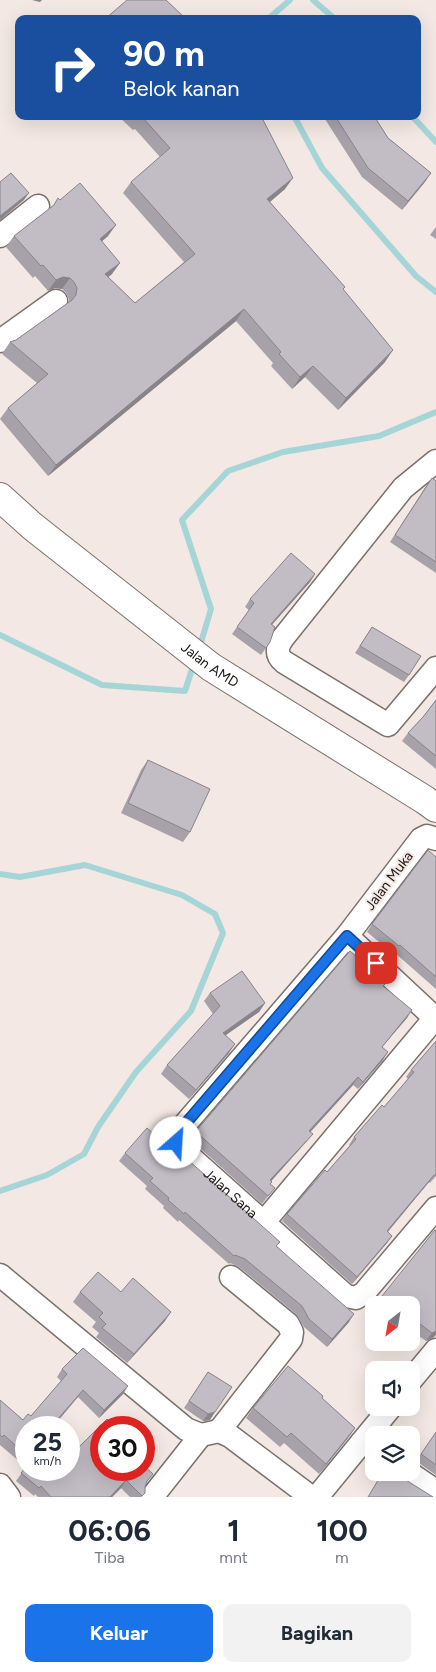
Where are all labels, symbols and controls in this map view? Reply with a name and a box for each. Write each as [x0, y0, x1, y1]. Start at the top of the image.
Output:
text: 90 m [123, 33, 205, 75]
icon: right [40, 35, 105, 100]
text: Belok kanan [123, 75, 240, 102]
street label: Jalan AMD [178, 638, 242, 691]
street label: Jalan Muka [361, 848, 417, 914]
pin [355, 942, 397, 984]
icon: arrive [362, 949, 390, 977]
position arrow [149, 1116, 201, 1168]
street label: Jalan Sana [200, 1165, 261, 1222]
north arrow [365, 1296, 420, 1351]
map controls [365, 1296, 420, 1481]
button: sound [365, 1361, 420, 1416]
speed limit sign: 30 [90, 1416, 155, 1481]
button: layers [365, 1426, 420, 1481]
text: 25 [33, 1427, 62, 1457]
text: km/h [34, 1454, 61, 1468]
text: 06:06 [68, 1512, 151, 1549]
text: 1 [227, 1512, 240, 1549]
text: 100 [316, 1512, 368, 1549]
text: Tiba [95, 1548, 125, 1567]
text: mnt [219, 1548, 248, 1567]
text: m [335, 1548, 349, 1567]
button: Keluar [25, 1604, 213, 1662]
button: Bagikan [223, 1604, 411, 1662]

